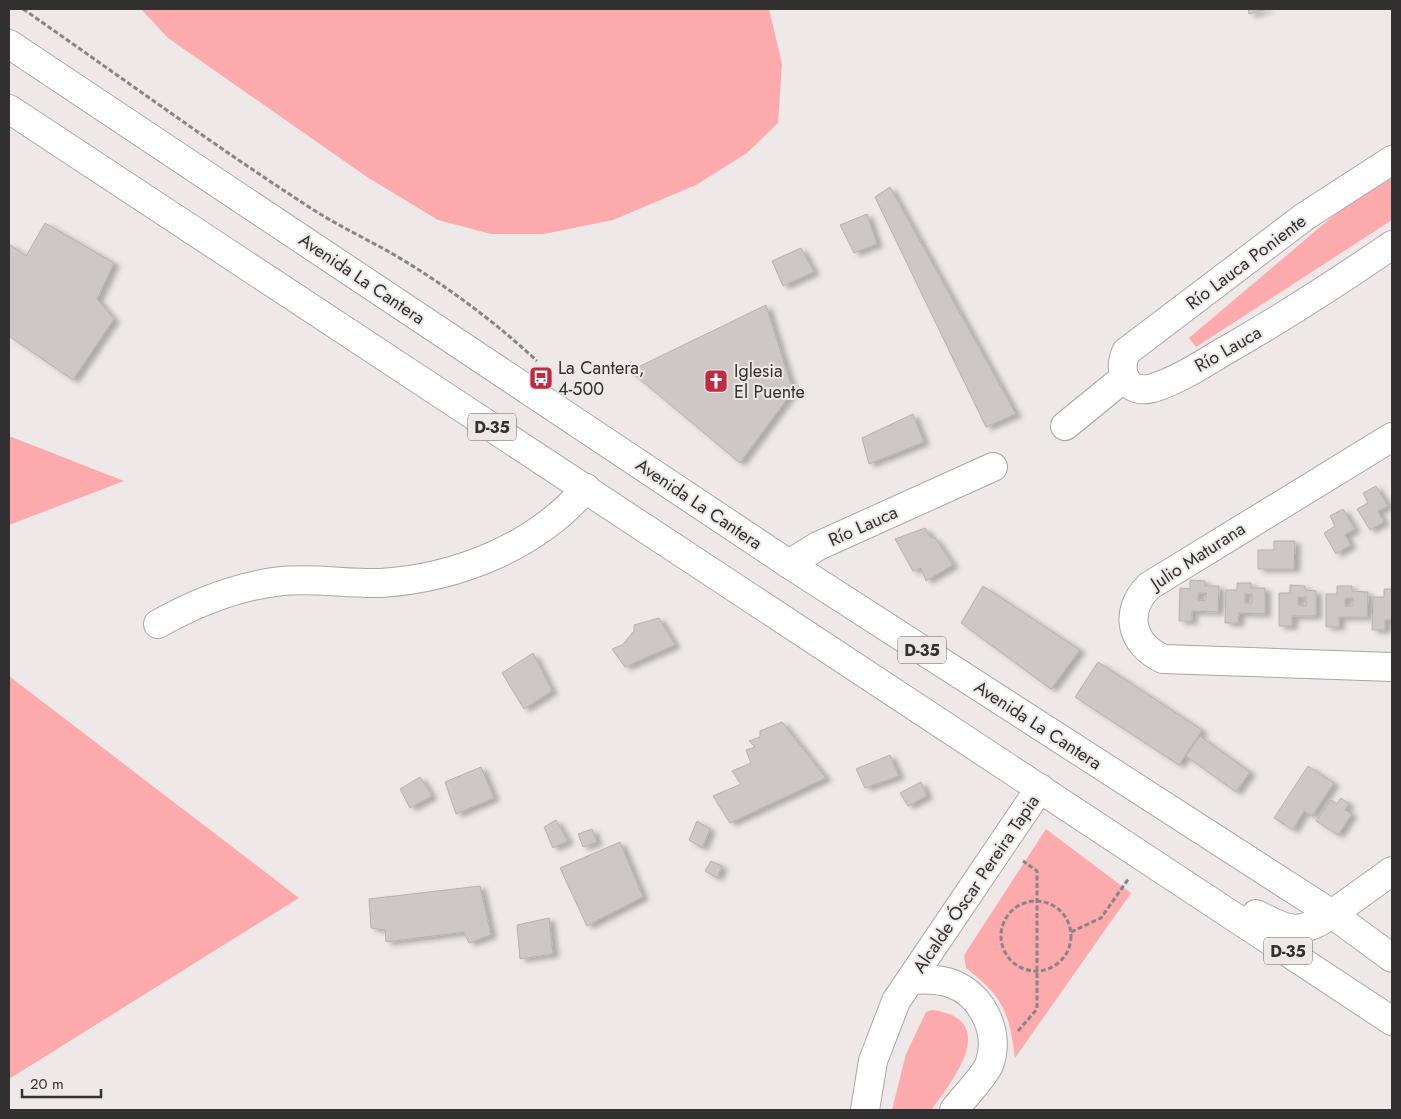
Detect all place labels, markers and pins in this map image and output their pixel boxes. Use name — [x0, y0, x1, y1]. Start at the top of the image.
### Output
place label: La Cantera, 4-500 — [558, 355, 645, 402]
place label: Iglesia El Puente — [734, 358, 805, 405]
bus stop icon: La Cantera, 4-500 — [528, 365, 554, 391]
church icon: Iglesia El Puente — [703, 368, 729, 394]

